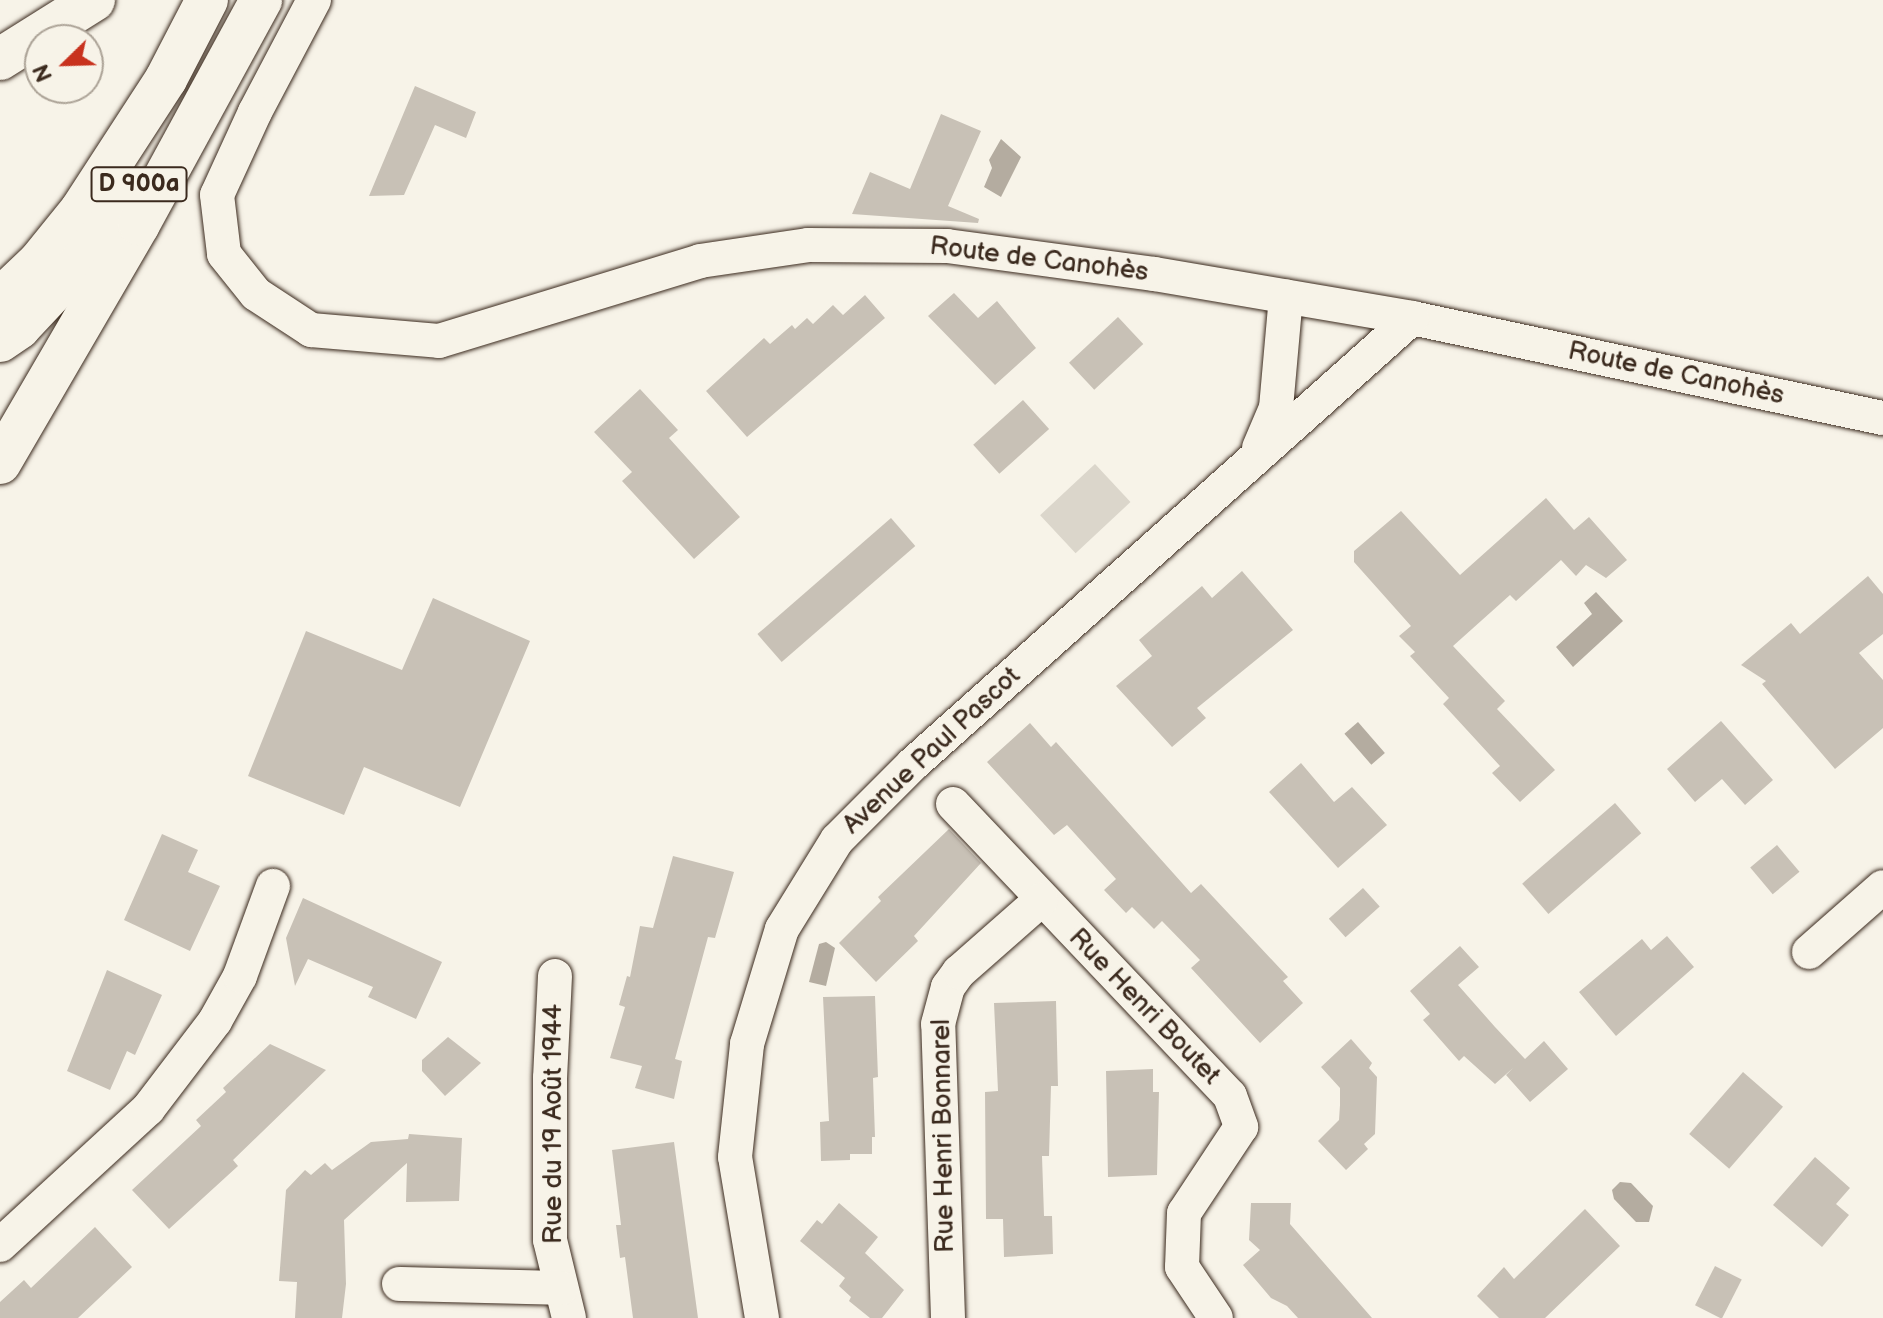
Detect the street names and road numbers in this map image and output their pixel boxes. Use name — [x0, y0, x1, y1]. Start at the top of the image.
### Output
road number: D 900a — [89, 164, 189, 204]
street label: Route de Canohès — [928, 231, 1150, 289]
street label: Route de Canohès — [1565, 336, 1787, 412]
street label: Avenue Paul Pascot — [837, 661, 1027, 841]
street label: Rue Henri Boutet — [1062, 923, 1226, 1091]
street label: Rue du 19 Août 1944 — [538, 1004, 570, 1244]
street label: Rue Henri Bonnarel — [926, 1019, 962, 1253]

